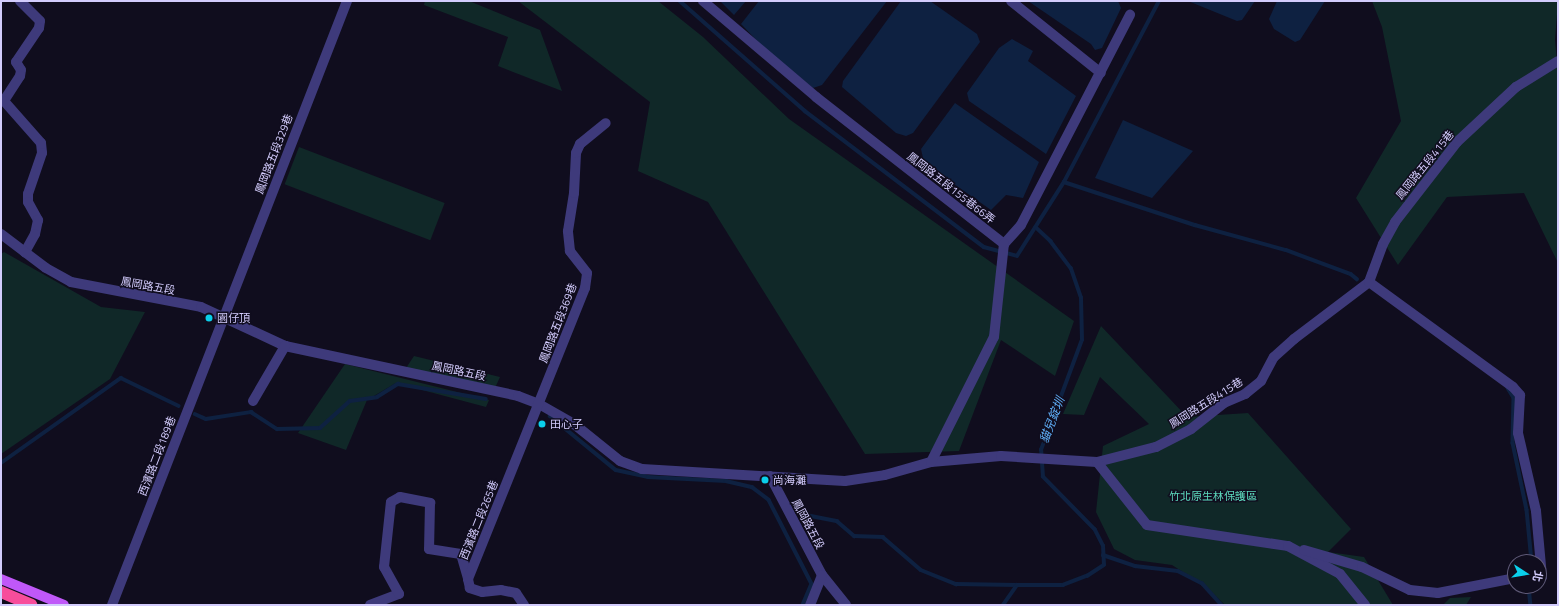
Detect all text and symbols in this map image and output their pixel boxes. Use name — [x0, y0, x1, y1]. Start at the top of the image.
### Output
street label: 鳳岡路五段329巷 — [253, 112, 295, 196]
street label: 鳳岡路五段415巷 — [1393, 128, 1457, 202]
street label: 鳳岡路五段155巷66弄 — [904, 150, 998, 226]
street label: 鳳岡路五段 — [120, 275, 176, 297]
street label: 鳳岡路五段369巷 — [537, 281, 579, 365]
place label: 園仔頂 — [217, 311, 250, 325]
marker: 園仔頂 — [204, 313, 214, 323]
street label: 鳳岡路五段 — [431, 359, 487, 383]
street label: 鳳岡路五段415巷 — [1167, 375, 1245, 431]
water label: 貓兒錠圳 — [1037, 395, 1067, 445]
street label: 西濱路二段189巷 — [136, 414, 178, 498]
place label: 田心子 — [550, 417, 583, 431]
marker: 田心子 — [537, 419, 547, 429]
place label: 尚海灘 — [773, 473, 806, 487]
marker: 尚海灘 — [760, 475, 770, 485]
street label: 西濱路二段265巷 — [457, 478, 501, 562]
park label: 竹北原生林保護區 — [1169, 489, 1257, 503]
street label: 鳳岡路五段 — [789, 497, 827, 551]
north arrow — [1507, 554, 1547, 594]
text: 北 — [1529, 569, 1547, 583]

